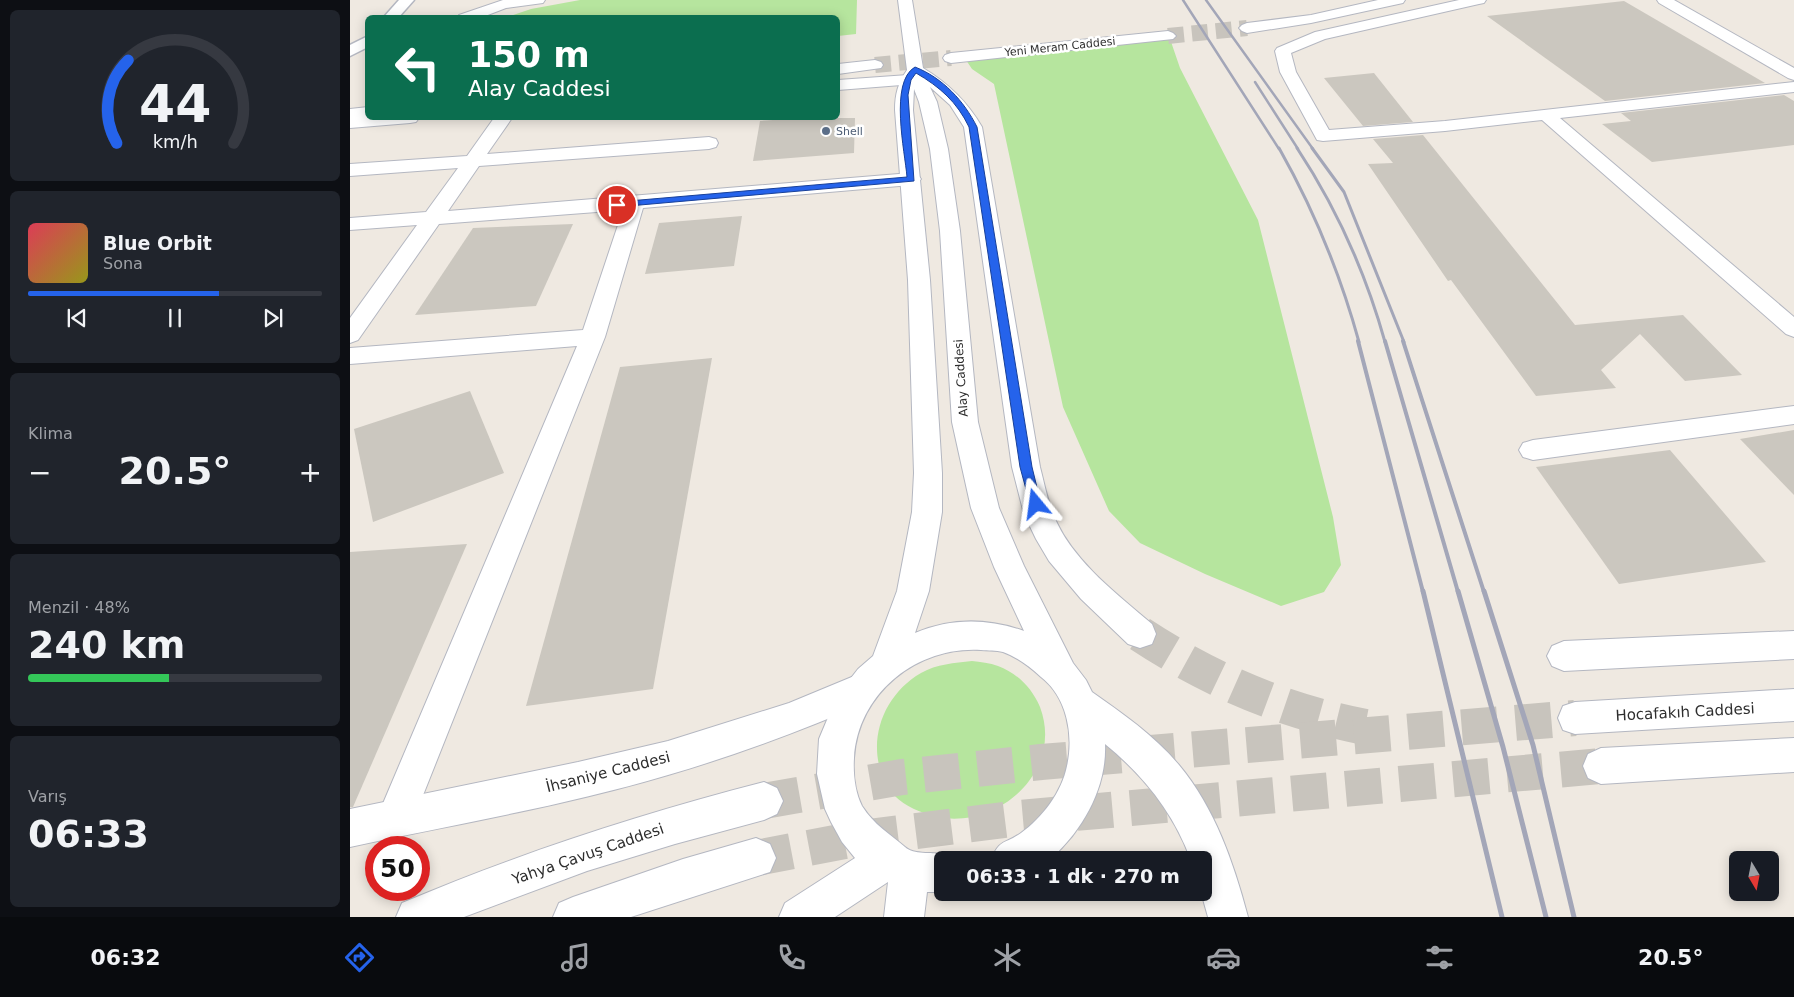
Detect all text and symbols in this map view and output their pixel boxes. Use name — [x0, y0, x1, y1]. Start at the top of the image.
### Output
icon: left — [385, 35, 450, 100]
text: 150 m — [468, 35, 590, 75]
street label: Yeni Meram Caddesi — [1003, 35, 1116, 59]
text: 44 — [139, 74, 211, 134]
text: Alay Caddesi — [468, 76, 611, 101]
marker: Shell — [820, 125, 832, 137]
place label: Shell — [836, 125, 863, 138]
text: km/h — [152, 131, 198, 152]
pin — [596, 184, 638, 226]
icon: arrive — [603, 191, 631, 219]
text: Blue Orbit — [103, 232, 212, 254]
text: Sona — [103, 254, 143, 273]
icon: previous — [63, 304, 91, 332]
icon: pause — [161, 304, 189, 332]
icon: next — [259, 304, 287, 332]
street label: Alay Caddesi — [951, 339, 971, 417]
text: Klima — [28, 424, 73, 443]
text: 20.5° — [119, 449, 231, 493]
text: − — [28, 456, 51, 489]
text: + — [299, 456, 322, 489]
position arrow — [1009, 477, 1061, 529]
text: Menzil · 48% — [28, 598, 130, 617]
text: 240 km — [28, 623, 185, 667]
street label: Hocafakıh Caddesi — [1615, 699, 1755, 725]
street label: İhsaniye Caddesi — [544, 747, 672, 796]
text: Varış — [28, 787, 67, 806]
text: 06:33 — [28, 812, 149, 856]
street label: Yahya Çavuş Caddesi — [509, 820, 666, 889]
speed limit sign: 50 — [365, 836, 430, 901]
north arrow — [1729, 851, 1779, 901]
map controls — [1729, 851, 1779, 901]
text: 06:33 · 1 dk · 270 m — [966, 865, 1180, 887]
icon: directions — [342, 940, 377, 975]
icon: music — [558, 940, 593, 975]
icon: phone — [774, 940, 809, 975]
icon: climate — [990, 940, 1025, 975]
icon: car — [1206, 940, 1241, 975]
icon: filters — [1422, 940, 1457, 975]
text: 06:32 — [91, 945, 161, 970]
text: 20.5° — [1638, 945, 1703, 970]

